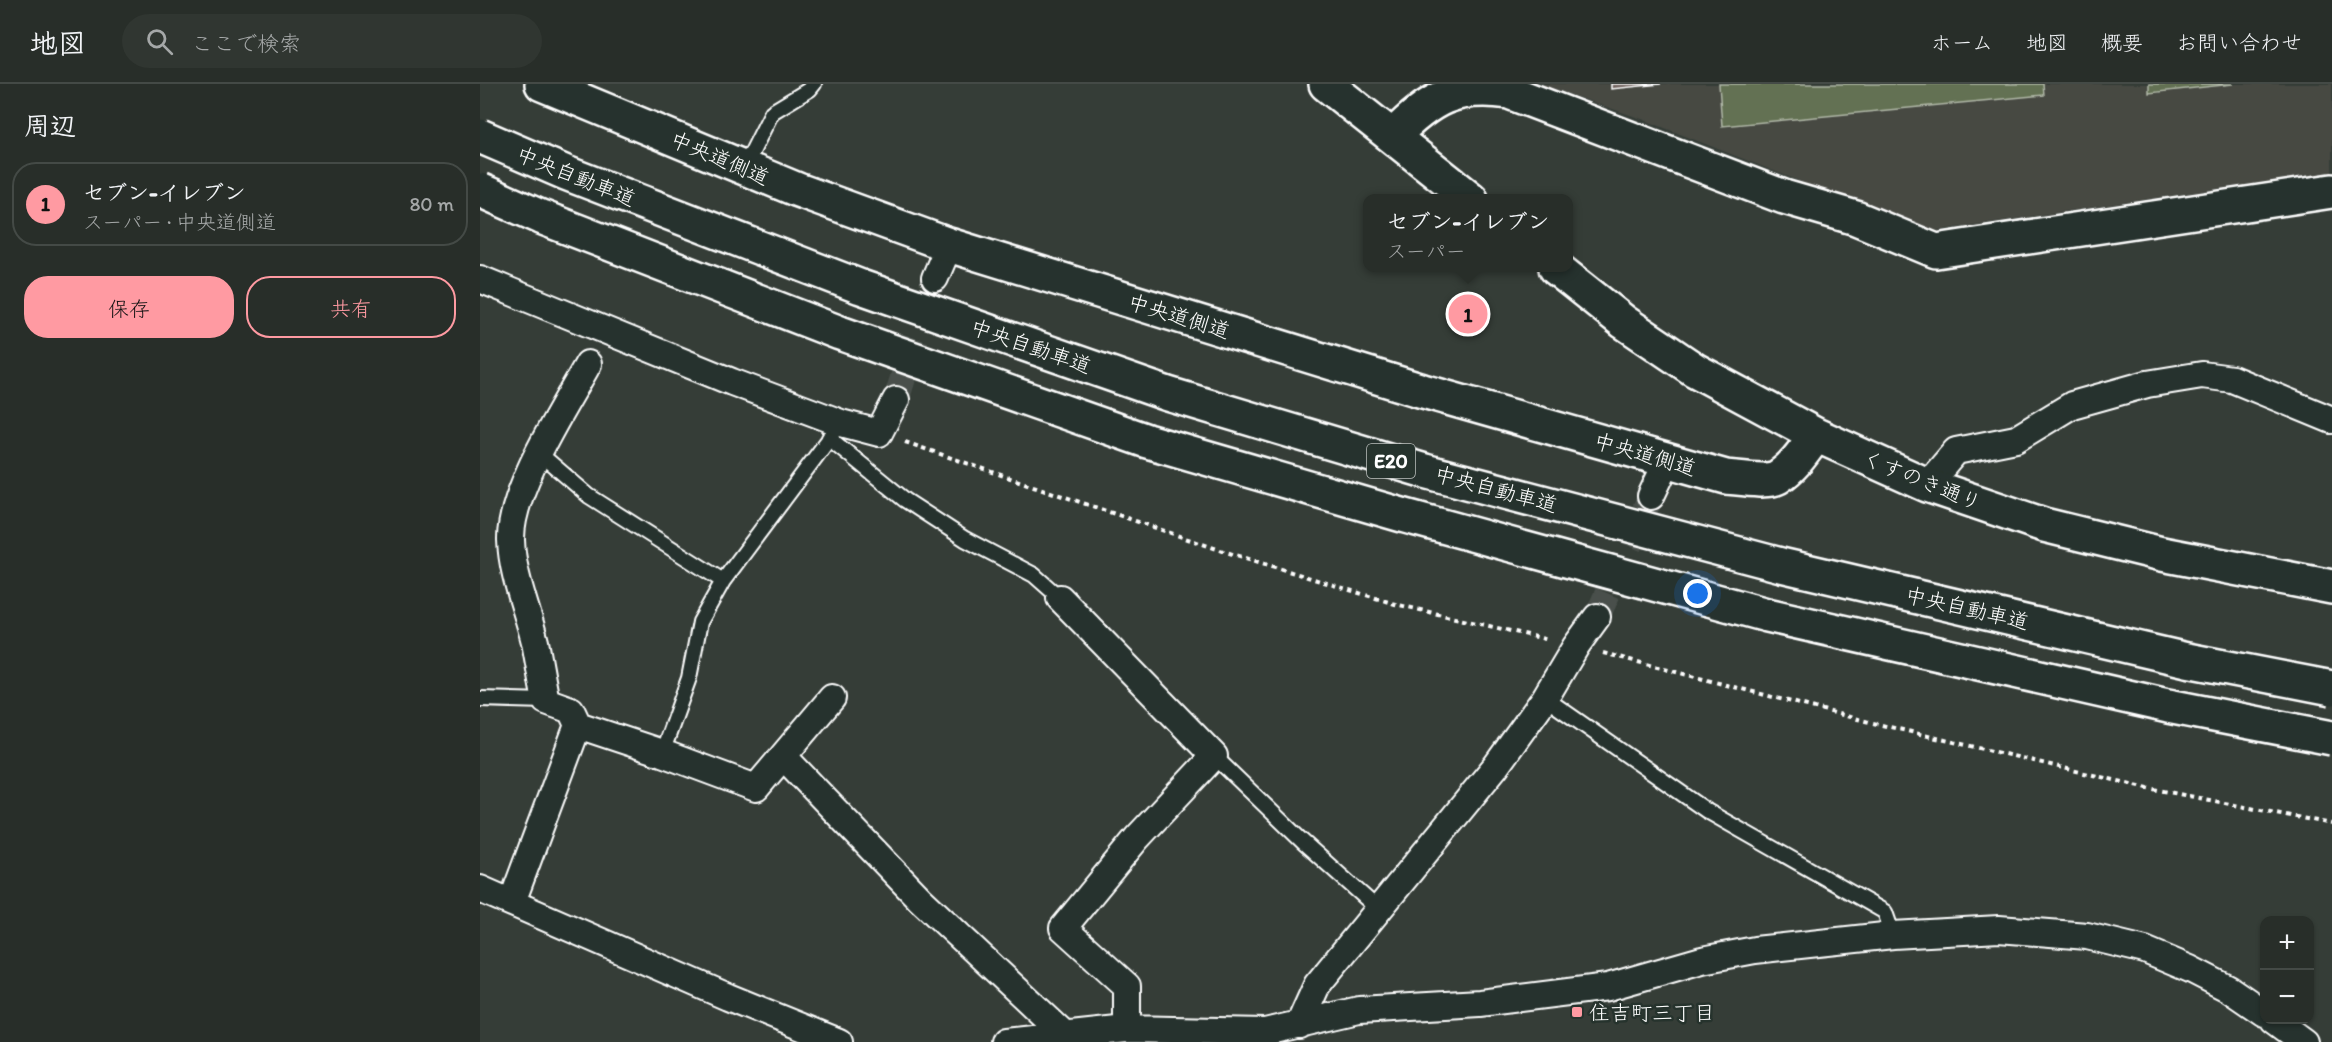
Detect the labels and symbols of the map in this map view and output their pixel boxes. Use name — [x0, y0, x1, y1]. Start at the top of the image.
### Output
street label: 中央道側道 — [667, 126, 773, 190]
street label: 中央自動車道 — [513, 141, 639, 211]
street label: 中央道側道 — [1125, 289, 1233, 343]
pin: 1 — [1448, 292, 1488, 336]
street label: 中央自動車道 — [967, 314, 1095, 378]
street label: 中央道側道 — [1591, 428, 1699, 480]
road number: E20 — [1367, 444, 1415, 478]
street label: くすのき通り — [1859, 445, 1985, 515]
street label: 中央自動車道 — [1432, 461, 1560, 517]
your location — [1683, 579, 1712, 608]
street label: 中央自動車道 — [1903, 582, 2031, 634]
place label: 住吉町三丁目 — [1589, 1000, 1715, 1025]
marker: 住吉町三丁目 — [1570, 1005, 1584, 1019]

